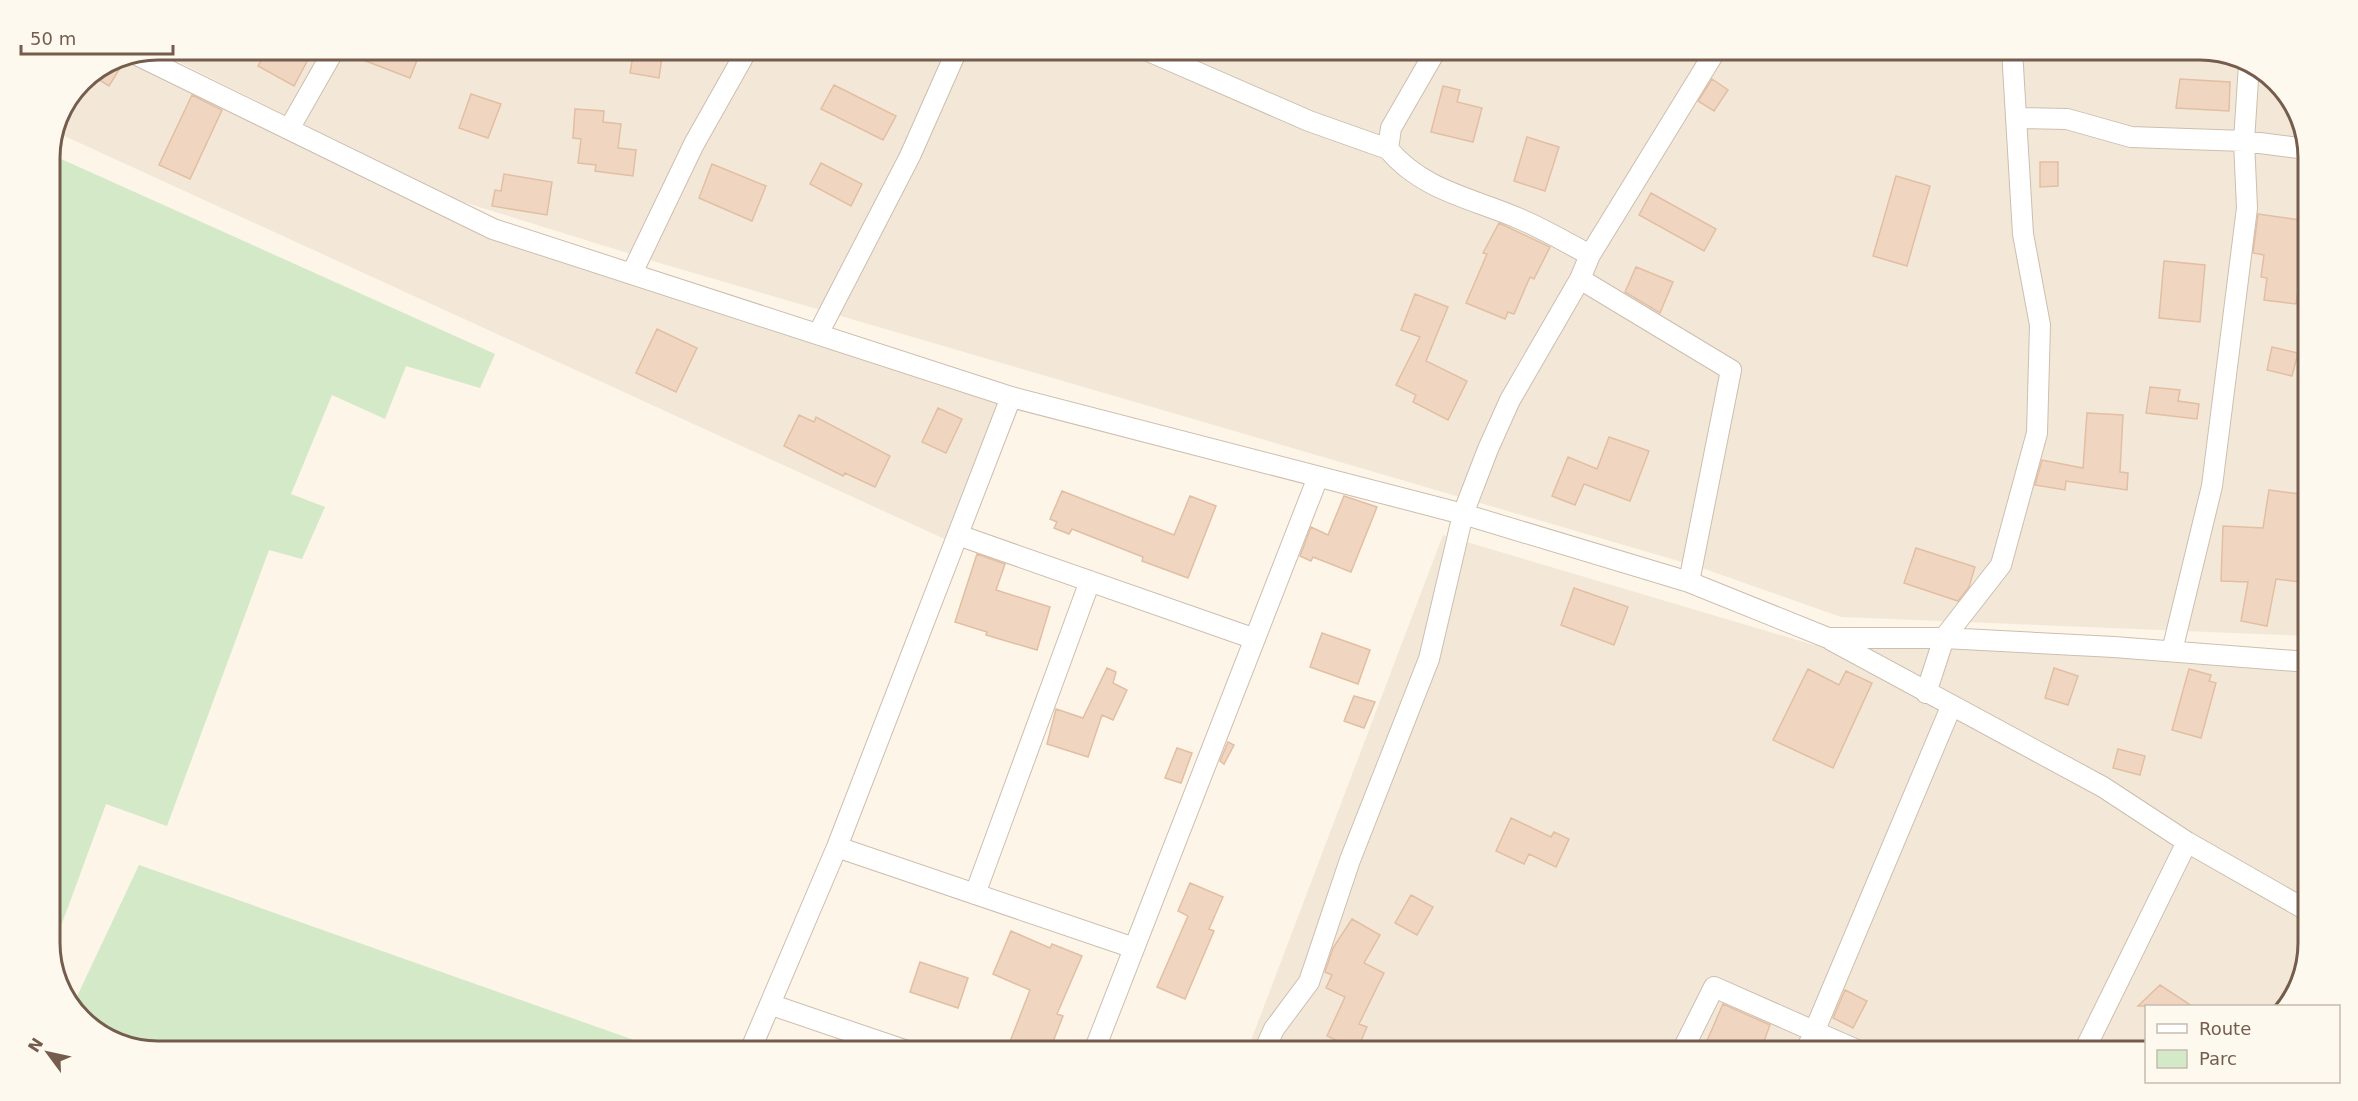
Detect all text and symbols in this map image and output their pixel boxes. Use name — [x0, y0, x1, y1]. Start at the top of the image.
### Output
scale bar — [21, 18, 172, 56]
text: 50 m — [30, 28, 76, 49]
legend — [2145, 1005, 2340, 1083]
text: Route — [2199, 1018, 2251, 1039]
north arrow — [18, 1023, 78, 1083]
text: N — [24, 1034, 47, 1056]
text: Parc — [2199, 1048, 2237, 1069]

